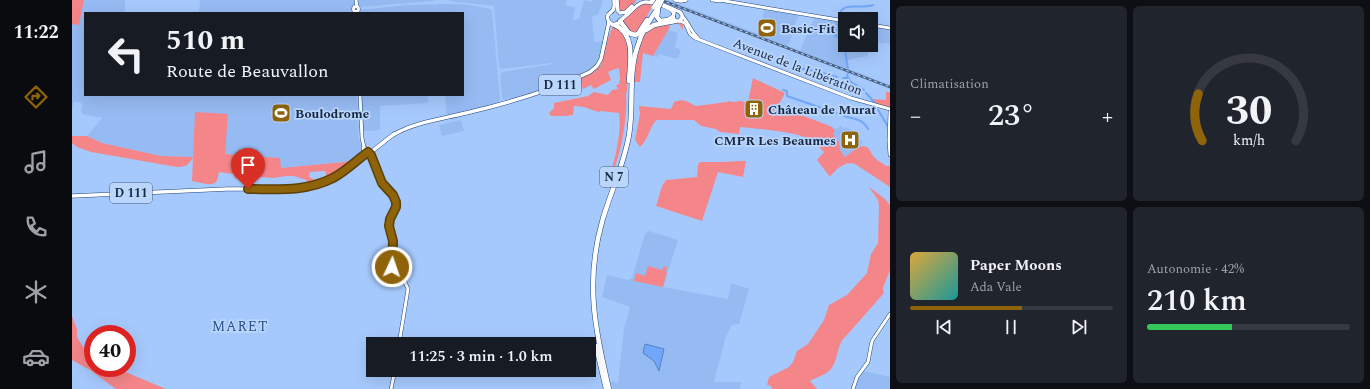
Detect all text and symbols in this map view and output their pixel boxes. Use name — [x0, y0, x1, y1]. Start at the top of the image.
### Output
map controls — [838, 12, 878, 52]
button: sound — [838, 12, 878, 52]
sports icon: Basic-Fit — [756, 17, 778, 39]
text: 11:22 — [13, 19, 59, 46]
text: 510 m — [166, 19, 245, 62]
place label: Basic-Fit — [781, 19, 836, 39]
icon: left — [100, 28, 152, 80]
street label: Avenue de la Libération — [730, 33, 866, 101]
text: Route de Beauvallon — [166, 58, 328, 85]
text: Climatisation — [910, 74, 989, 94]
road number: D 111 — [539, 75, 581, 95]
text: 30 — [1225, 80, 1272, 143]
icon: directions — [22, 83, 50, 111]
text: 23° — [988, 93, 1035, 139]
building icon: Château de Murat — [743, 98, 765, 120]
place label: Château de Murat — [768, 100, 876, 120]
text: − — [910, 100, 921, 133]
text: + — [1102, 100, 1113, 133]
sports icon: Boulodrome — [270, 102, 292, 124]
place label: Boulodrome — [295, 104, 369, 124]
hospital icon: CMPR Les Beaumes — [839, 129, 861, 151]
text: km/h — [1232, 130, 1265, 152]
place label: CMPR Les Beaumes — [714, 131, 836, 151]
icon: music — [22, 148, 50, 176]
pin — [231, 148, 265, 189]
icon: arrive — [237, 154, 259, 176]
road number: N 7 — [600, 167, 628, 187]
road number: D 111 — [110, 183, 152, 203]
icon: phone — [22, 213, 50, 241]
position arrow — [371, 246, 413, 288]
text: Paper Moons — [970, 254, 1062, 277]
text: Autonomie · 42% — [1147, 259, 1244, 279]
text: Ada Vale — [970, 277, 1022, 297]
icon: climate — [22, 278, 50, 306]
text: 210 km — [1147, 278, 1247, 324]
district label: MARET — [212, 316, 268, 337]
icon: previous — [933, 316, 955, 338]
icon: pause — [1000, 316, 1022, 338]
icon: next — [1068, 316, 1090, 338]
speed limit sign: 40 — [84, 325, 136, 377]
icon: car — [22, 343, 50, 371]
text: 11:25 · 3 min · 1.0 km — [409, 345, 553, 368]

